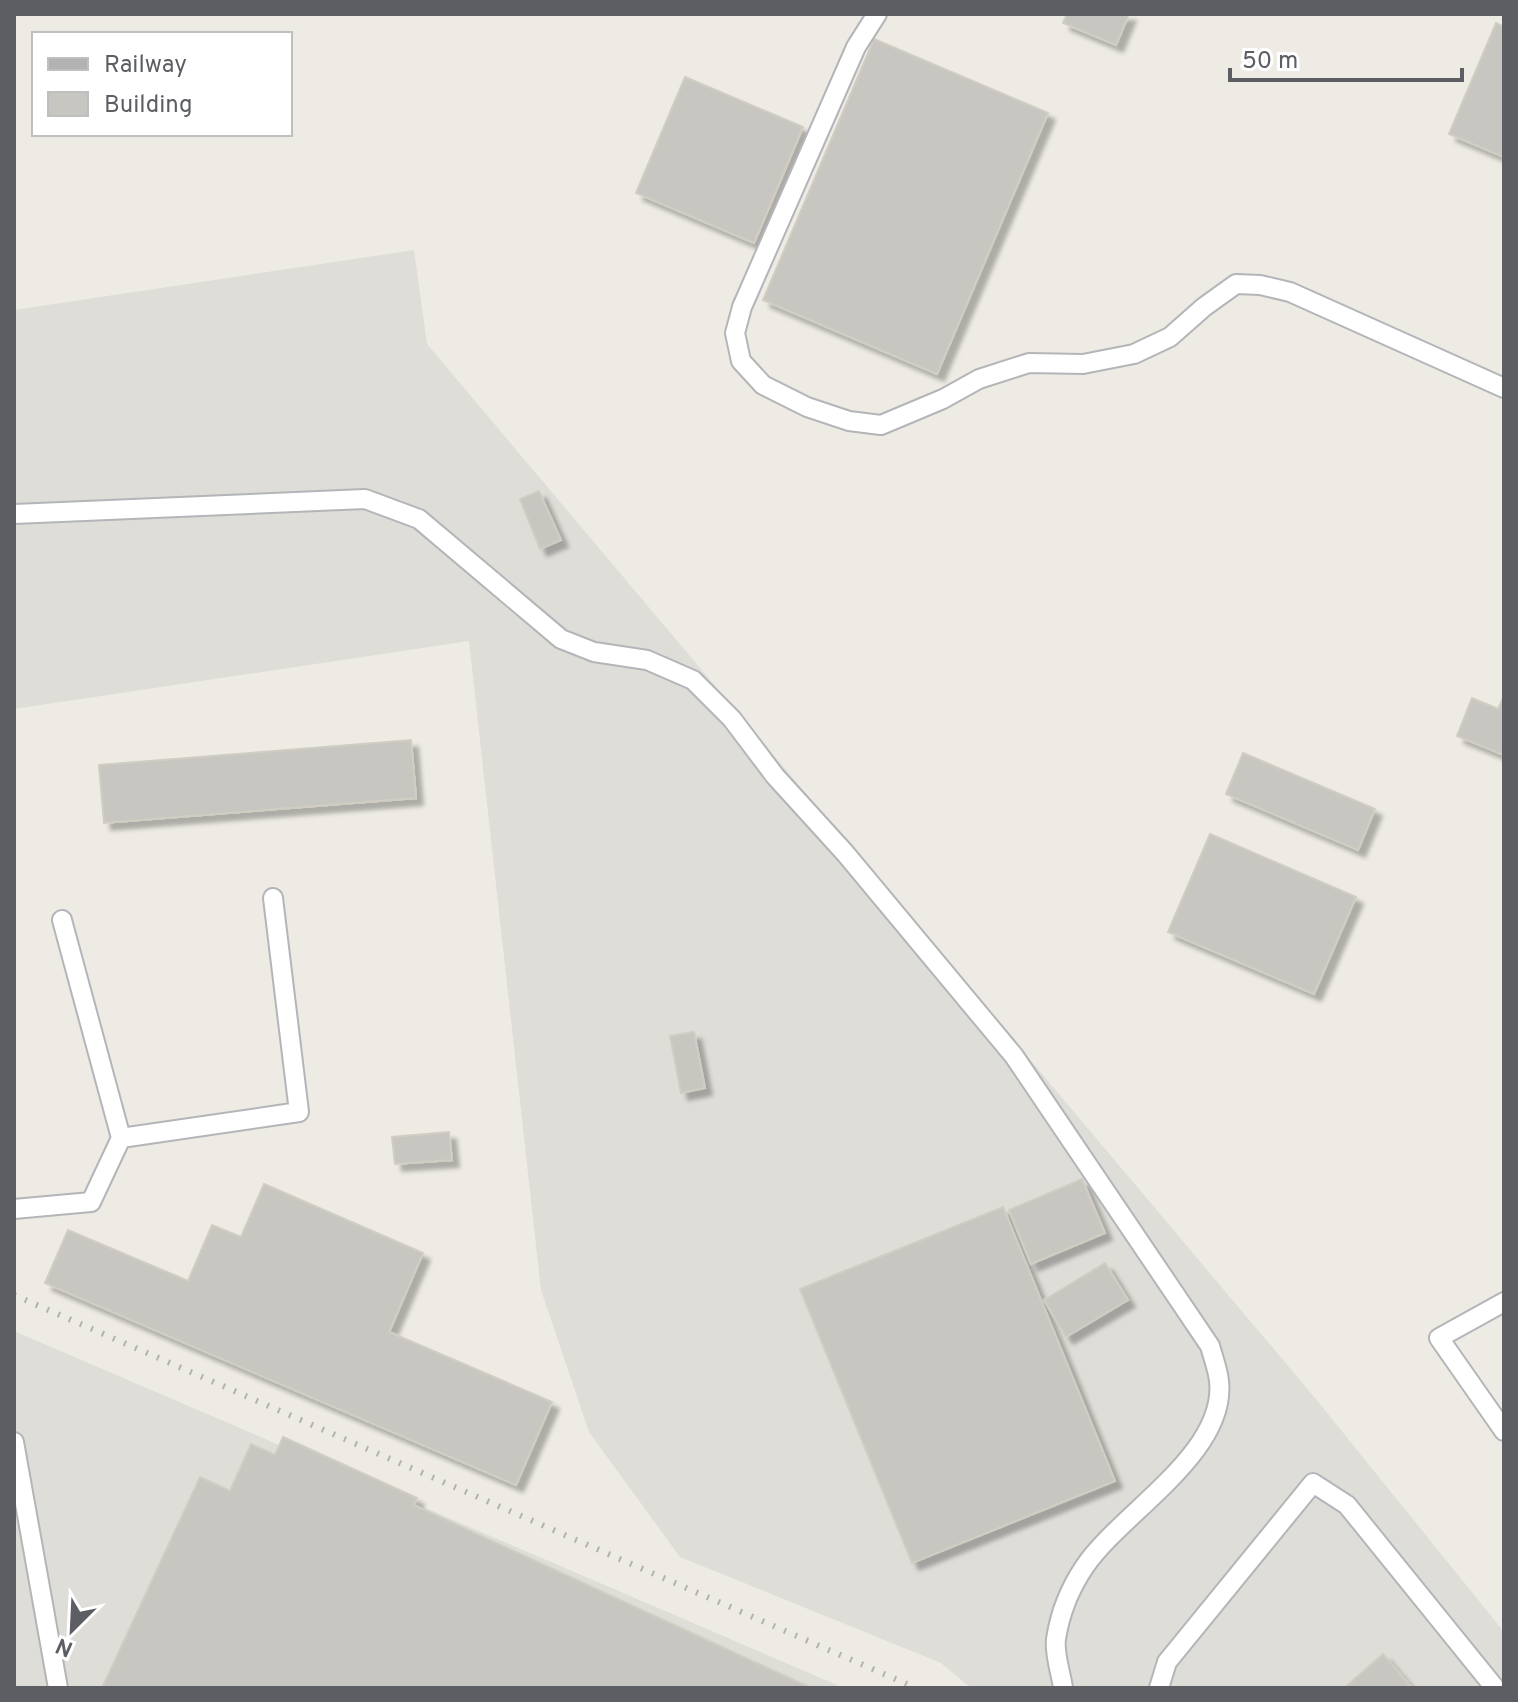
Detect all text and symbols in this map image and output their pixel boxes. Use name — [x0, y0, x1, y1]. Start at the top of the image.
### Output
legend — [32, 32, 292, 136]
scale bar — [1230, 32, 1462, 82]
text: 50 m — [1242, 47, 1298, 77]
text: Railway — [104, 51, 187, 81]
text: Building — [104, 91, 193, 121]
north arrow — [32, 1590, 112, 1670]
text: N — [52, 1630, 78, 1662]

